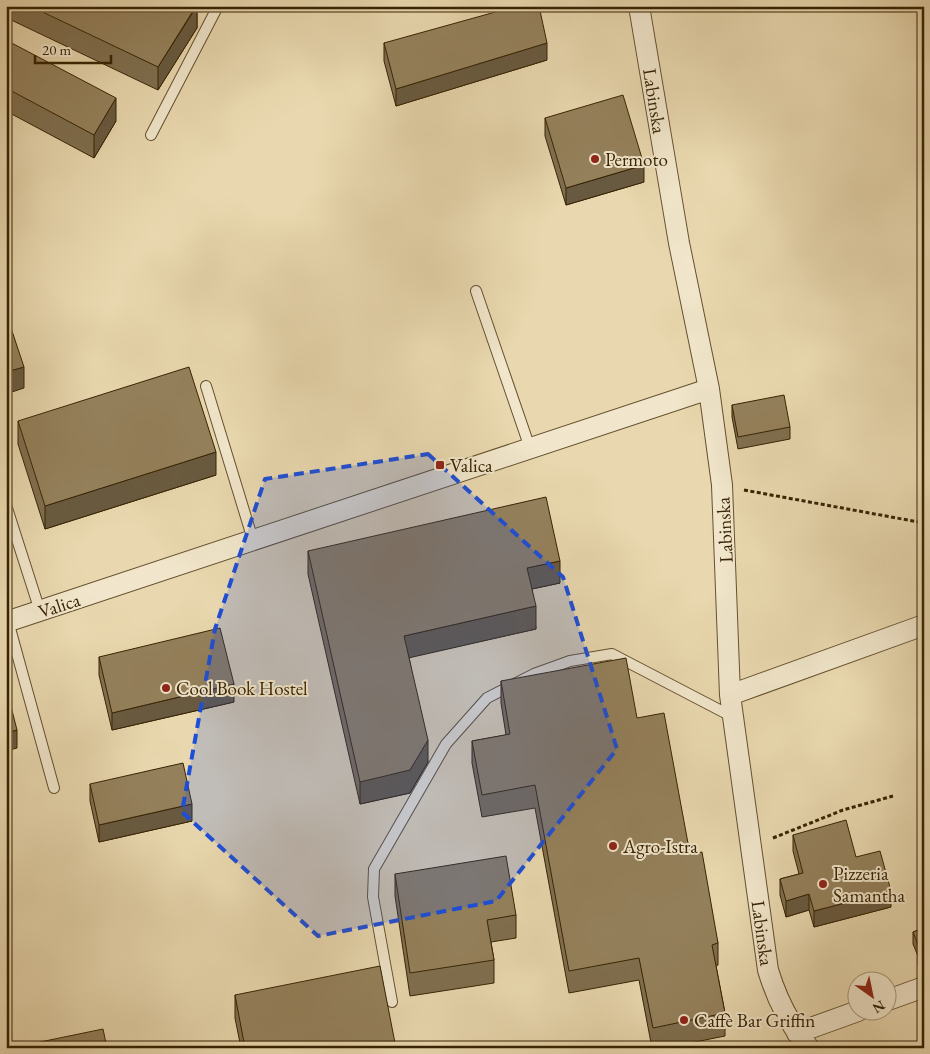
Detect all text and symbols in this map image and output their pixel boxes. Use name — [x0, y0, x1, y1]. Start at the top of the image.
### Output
scale bar — [35, 32, 111, 64]
text: 20 m — [42, 40, 71, 59]
street label: Labinska — [637, 67, 672, 136]
place label: Permoto — [605, 147, 668, 172]
marker: Permoto — [589, 153, 601, 165]
place label: Valica — [450, 453, 493, 478]
marker: Valica — [434, 459, 446, 471]
street label: Labinska — [710, 496, 739, 563]
street label: Valica — [35, 587, 84, 624]
place label: Cool Book Hostel — [176, 676, 308, 701]
marker: Cool Book Hostel — [160, 682, 172, 694]
place label: Agro-Istra — [622, 834, 698, 859]
marker: Agro-Istra — [607, 840, 619, 852]
place label: Pizzeria Samantha — [833, 861, 906, 908]
marker: Pizzeria Samantha — [817, 878, 829, 890]
street label: Labinska — [746, 899, 780, 968]
north arrow — [848, 972, 898, 1022]
text: N — [869, 996, 889, 1018]
place label: Caffè Bar Griffin — [694, 1008, 815, 1033]
marker: Caffè Bar Griffin — [678, 1014, 690, 1026]

